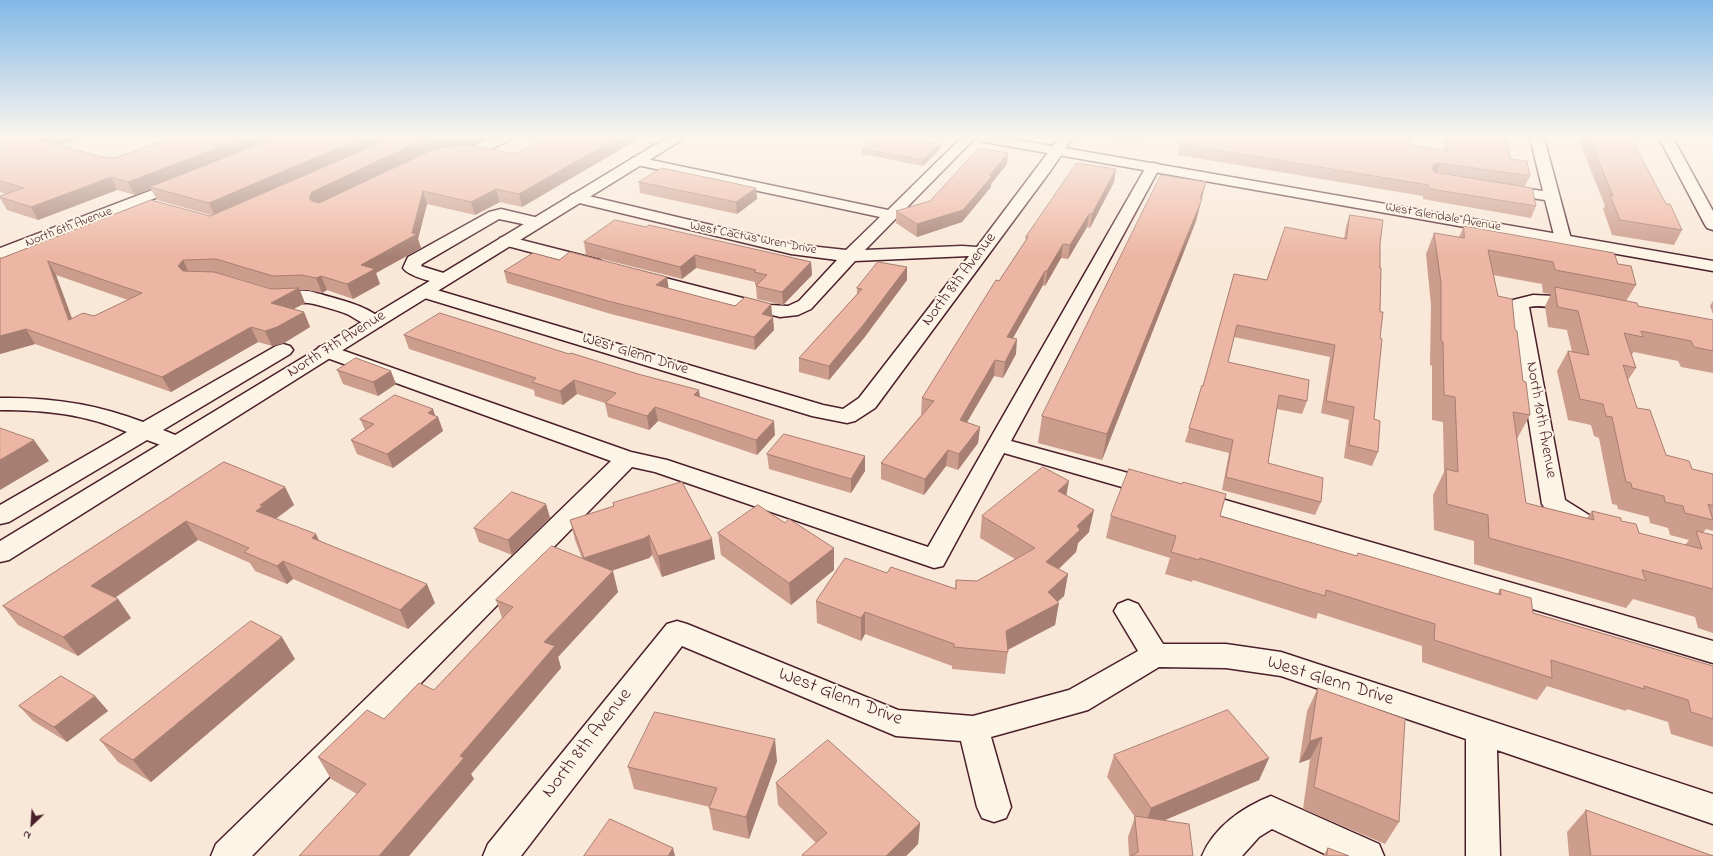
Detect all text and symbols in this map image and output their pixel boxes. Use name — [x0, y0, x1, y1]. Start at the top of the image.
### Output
street label: West Glendale Avenue — [1384, 200, 1502, 236]
street label: North 6th Avenue — [23, 204, 115, 252]
street label: West Cactus Wren Drive — [688, 219, 818, 259]
street label: North 8th Avenue — [919, 230, 1001, 330]
street label: North 7th Avenue — [284, 307, 390, 383]
street label: West Glenn Drive — [580, 330, 690, 380]
street label: North 10th Avenue — [1520, 360, 1560, 480]
street label: West Glenn Drive — [1264, 652, 1396, 712]
street label: West Glenn Drive — [775, 664, 905, 732]
street label: North 8th Avenue — [538, 685, 638, 803]
north arrow — [12, 804, 52, 844]
text: N — [20, 826, 34, 844]

